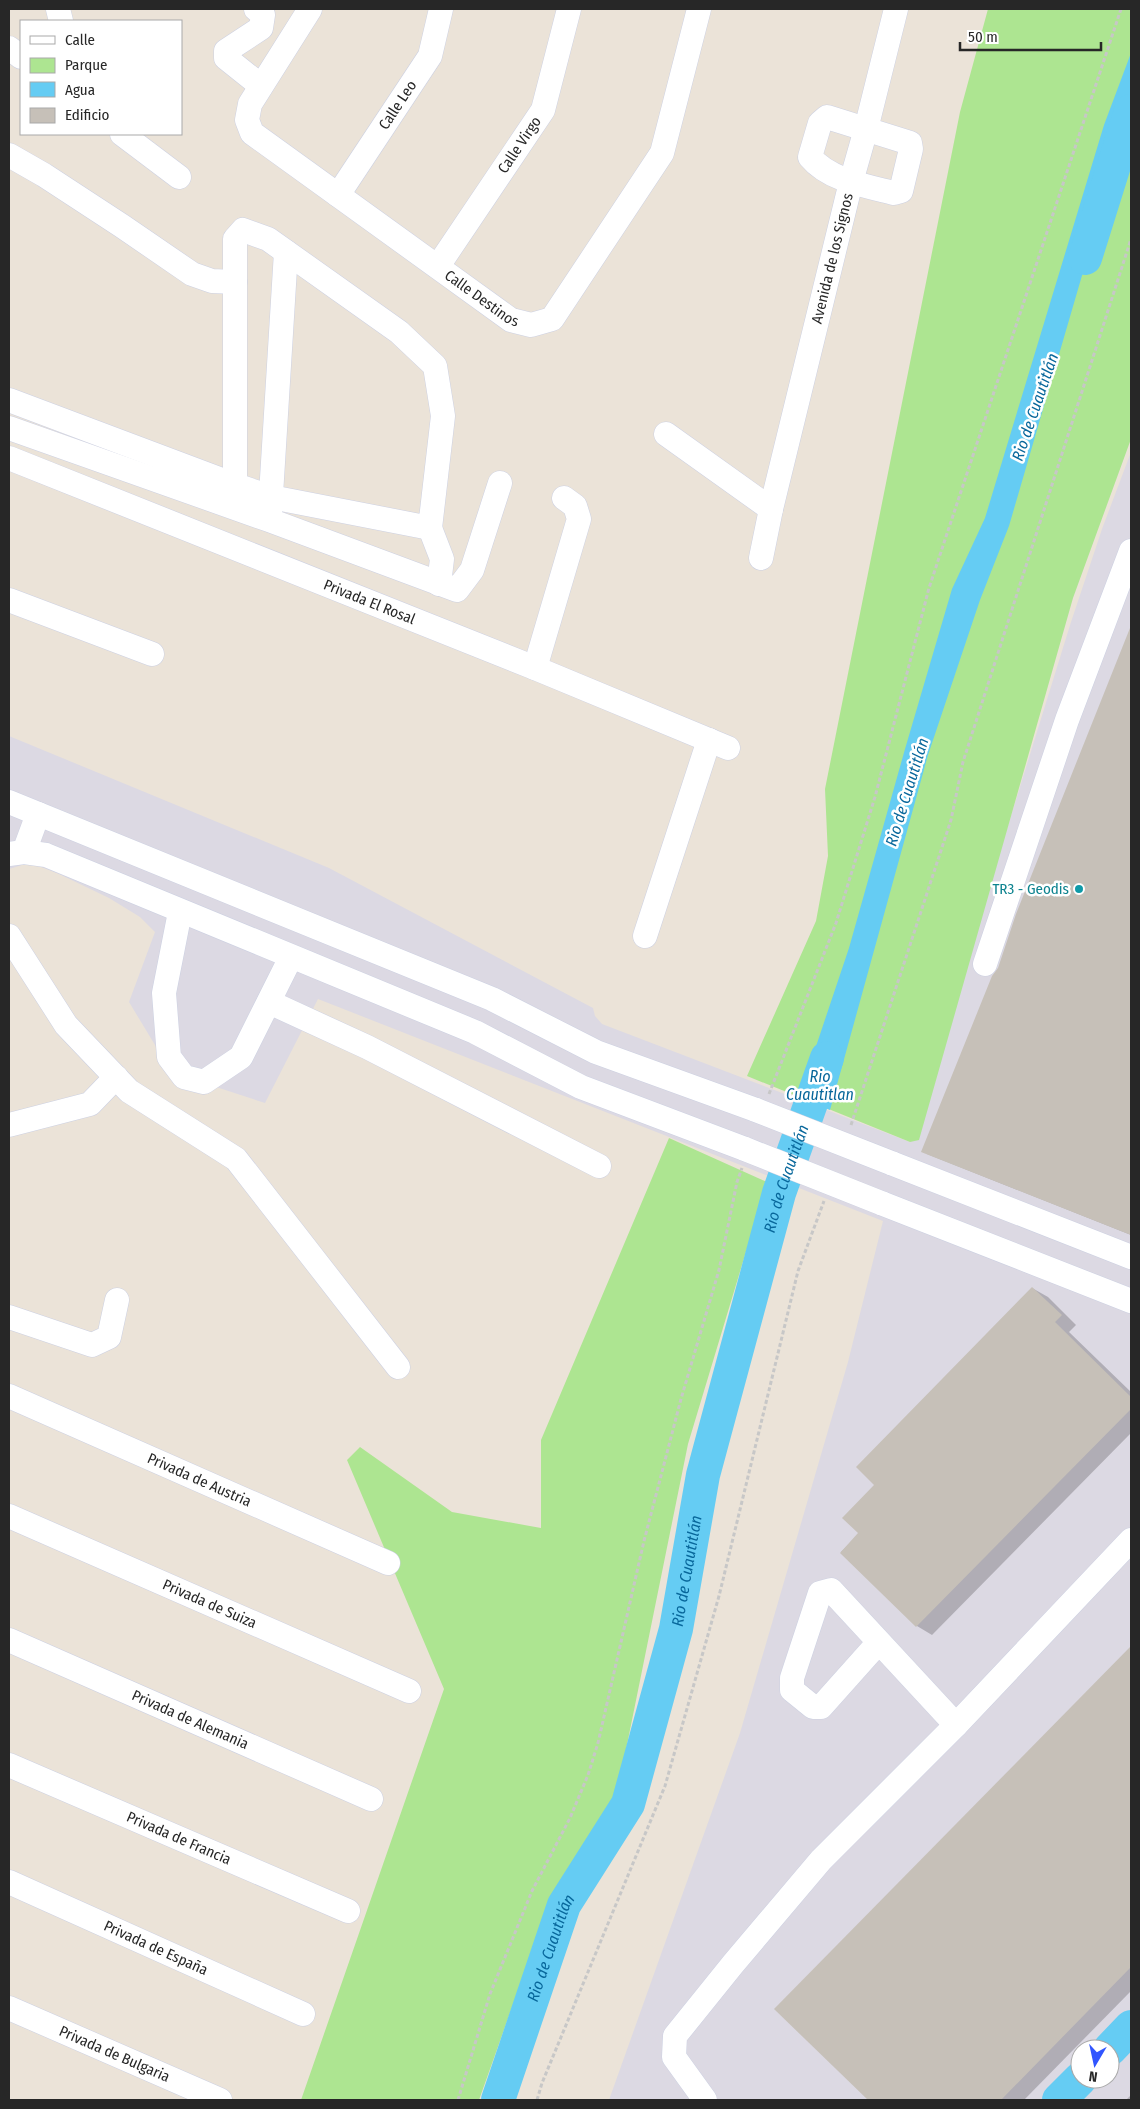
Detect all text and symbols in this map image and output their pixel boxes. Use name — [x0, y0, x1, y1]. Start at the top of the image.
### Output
legend — [20, 20, 182, 135]
scale bar — [960, 20, 1101, 52]
text: 50 m — [968, 28, 998, 46]
text: Calle — [65, 31, 95, 49]
text: Parque — [65, 56, 108, 74]
street label: Calle Leo — [375, 77, 420, 133]
text: Agua — [65, 81, 95, 99]
text: Edificio — [65, 106, 110, 124]
street label: Calle Virgo — [494, 113, 545, 177]
street label: Avenida de los Signos — [808, 191, 857, 326]
street label: Calle Destinos — [441, 266, 520, 331]
water label: Rio de Cuautitlán — [1008, 351, 1062, 463]
street label: Privada El Rosal — [321, 576, 418, 628]
water label: Rio de Cuautitlán — [881, 736, 933, 848]
place label: TR3 - Geodis — [992, 880, 1069, 898]
marker: TR3 - Geodis — [1073, 883, 1085, 895]
water label: Rio Cuautitlan — [786, 1067, 854, 1104]
water label: Rio de Cuautitlán — [759, 1122, 812, 1235]
street label: Privada de Austria — [145, 1449, 254, 1511]
water label: Rio de Cuautitlán — [667, 1514, 705, 1628]
street label: Privada de Suiza — [160, 1575, 259, 1632]
street label: Privada de Alemania — [129, 1686, 251, 1753]
street label: Privada de Francia — [124, 1808, 234, 1869]
water label: Rio de Cuautitlán — [523, 1890, 578, 2004]
street label: Privada de España — [101, 1917, 211, 1979]
street label: Privada de Bulgaria — [56, 2022, 173, 2086]
north arrow — [1070, 2039, 1120, 2089]
text: N — [1088, 2067, 1099, 2085]

